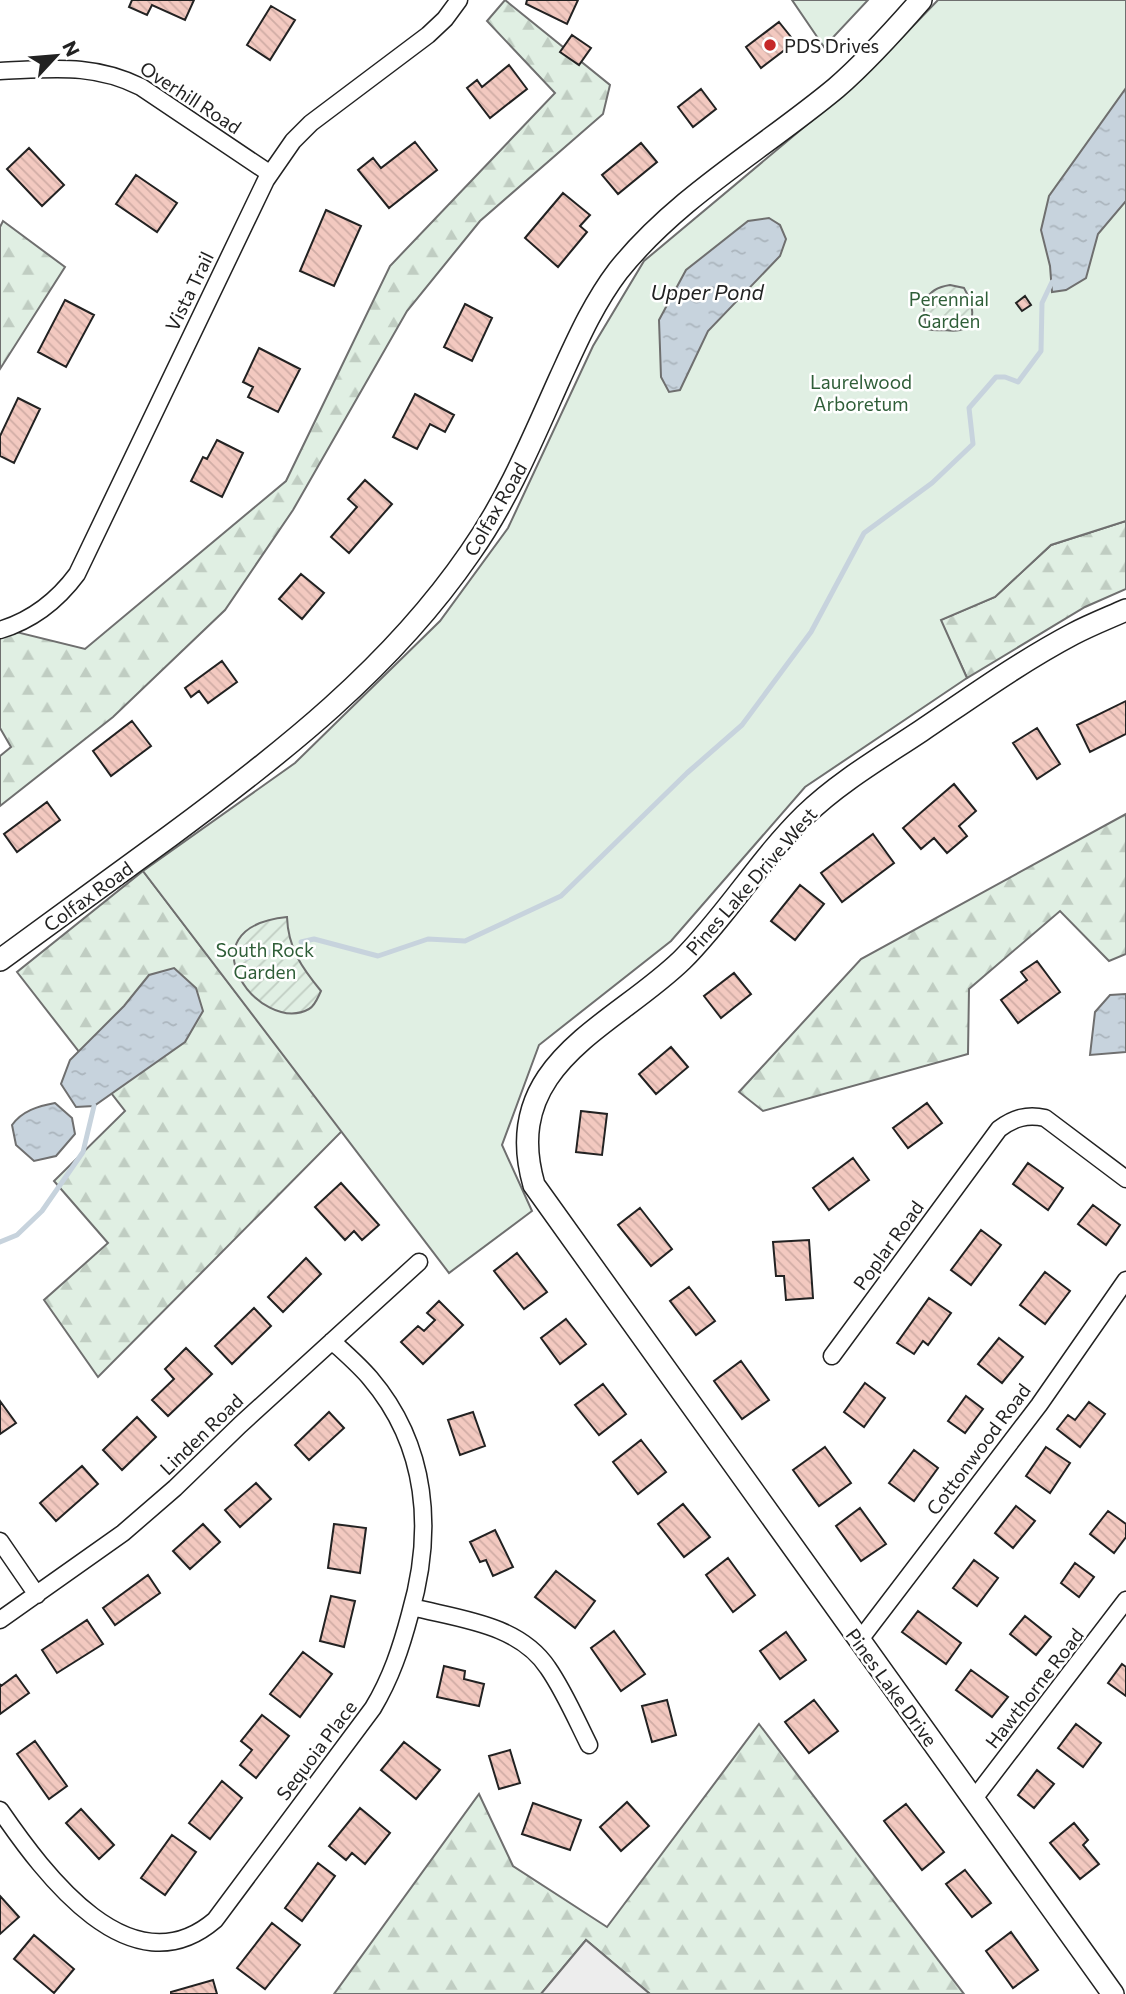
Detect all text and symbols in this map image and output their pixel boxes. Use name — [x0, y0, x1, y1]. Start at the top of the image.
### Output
north arrow — [21, 21, 91, 91]
place label: PDS Drives — [784, 34, 879, 57]
text: N — [58, 37, 85, 60]
marker: PDS Drives — [762, 37, 778, 53]
street label: Overhill Road — [136, 56, 246, 138]
street label: Vista Trail — [160, 248, 218, 334]
water label: Upper Pond — [650, 279, 764, 304]
park label: Perennial Garden — [909, 287, 989, 332]
park label: Laurelwood Arboretum — [810, 370, 912, 415]
street label: Colfax Road — [459, 458, 531, 560]
street label: Pines Lake Drive West — [681, 802, 822, 960]
street label: Colfax Road — [39, 856, 137, 936]
park label: South Rock Garden — [216, 938, 314, 983]
street label: Poplar Road — [848, 1196, 928, 1294]
street label: Cottonwood Road — [921, 1379, 1035, 1519]
street label: Linden Road — [155, 1389, 247, 1479]
street label: Pines Lake Drive — [841, 1624, 943, 1750]
street label: Hawthorne Road — [980, 1624, 1088, 1752]
street label: Sequoia Place — [271, 1696, 361, 1804]

